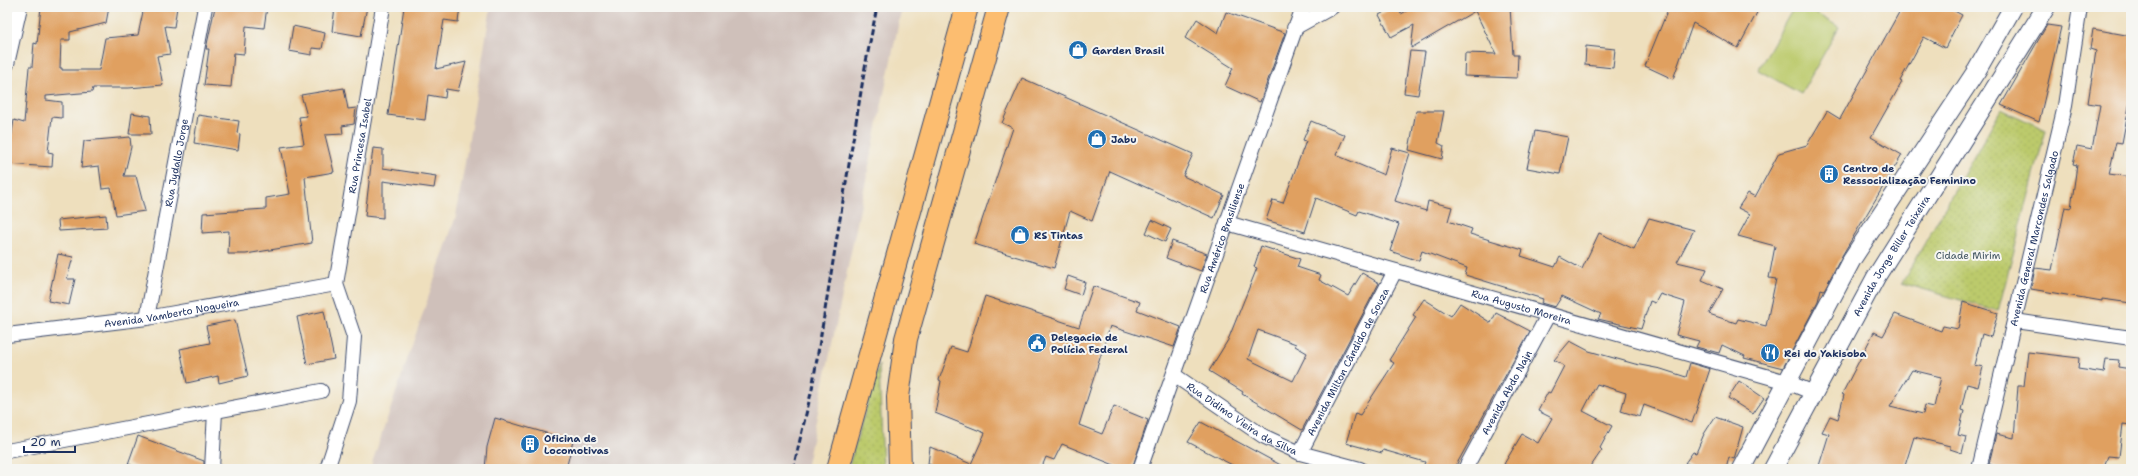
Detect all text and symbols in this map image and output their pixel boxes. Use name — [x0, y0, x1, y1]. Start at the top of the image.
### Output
shop icon: Garden Brasil — [1067, 39, 1089, 61]
place label: Garden Brasil — [1092, 44, 1165, 57]
street label: Rua Princesa Isabel — [345, 97, 374, 194]
street label: Rua Jydallo Jorge — [161, 117, 191, 208]
shop icon: Jabu — [1086, 128, 1108, 150]
place label: Jabu — [1111, 133, 1137, 146]
street label: Avenida General Marcondes Salgado — [2007, 149, 2061, 327]
place label: Centro de Ressocialização Feminino — [1843, 162, 1976, 187]
building icon: Centro de Ressocialização Feminino — [1818, 163, 1840, 185]
street label: Rua Américo Brasiliense — [1196, 181, 1247, 295]
street label: Avenida Jorge Biller Teixeira — [1850, 192, 1933, 318]
shop icon: RS Tintas — [1009, 224, 1031, 246]
place label: RS Tintas — [1034, 229, 1083, 242]
park label: Cidade Mirim — [1936, 249, 2001, 262]
street label: Avenida Milton Cândido de Souza — [1304, 285, 1392, 438]
street label: Rua Augusto Moreira — [1470, 286, 1573, 327]
street label: Avenida Vamberto Nogueira — [103, 295, 241, 330]
place label: Delegacia de Polícia Federal — [1051, 331, 1128, 356]
public building icon: Delegacia de Polícia Federal — [1026, 332, 1048, 354]
restaurant icon: Rei do Yakisoba — [1759, 342, 1781, 364]
place label: Rei do Yakisoba — [1784, 347, 1867, 360]
street label: Avenida Abdo Najn — [1478, 348, 1534, 437]
street label: Rua Didimo Vieira da Silva — [1184, 379, 1300, 458]
scale bar — [24, 428, 75, 454]
place label: Oficina de Locomotivas — [544, 432, 609, 457]
building icon: Oficina de Locomotivas — [519, 433, 541, 455]
text: 20 m — [30, 434, 61, 450]

